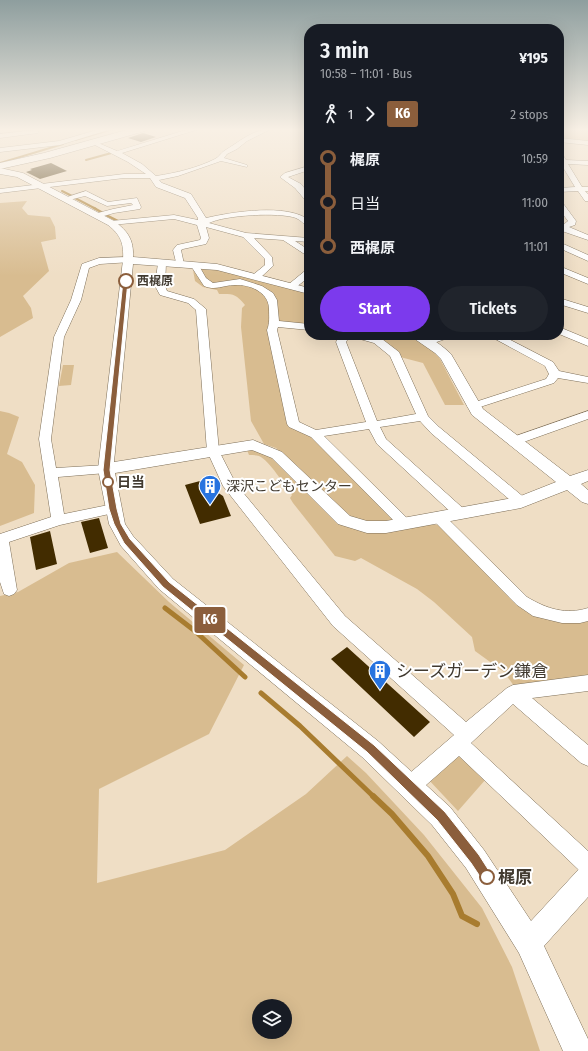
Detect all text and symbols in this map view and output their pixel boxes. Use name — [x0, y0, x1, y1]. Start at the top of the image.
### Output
text: 3 min — [320, 37, 369, 64]
text: ¥195 — [519, 49, 548, 67]
text: 10:58 – 11:01 · Bus — [320, 66, 412, 81]
icon: walk — [320, 103, 342, 125]
icon: forward — [359, 103, 381, 125]
text: K6 — [395, 105, 410, 122]
text: 1 — [348, 107, 353, 122]
text: 2 stops — [510, 107, 548, 122]
text: 梶原 — [350, 151, 380, 169]
text: 10:59 — [521, 151, 548, 166]
text: 日当 — [350, 195, 380, 213]
text: 11:00 — [522, 195, 548, 210]
text: 西梶原 — [350, 239, 395, 257]
text: 11:01 — [524, 239, 548, 254]
marker: 西梶原 — [118, 273, 134, 289]
place label: 西梶原 — [137, 274, 173, 288]
button: Start — [320, 286, 430, 332]
button: Tickets — [438, 286, 548, 332]
building icon: 深沢こどもセンター — [197, 473, 223, 506]
place label: 日当 — [117, 474, 145, 491]
marker: 日当 — [102, 476, 114, 488]
place label: 深沢こどもセンター — [226, 478, 352, 495]
line badge: K6 — [192, 607, 228, 633]
text: K6 — [202, 611, 218, 628]
building icon: シーズガーデン鎌倉 — [367, 658, 393, 691]
place label: シーズガーデン鎌倉 — [396, 661, 548, 682]
place label: 梶原 — [498, 867, 532, 888]
marker: 梶原 — [479, 869, 495, 885]
map controls — [252, 999, 292, 1039]
button: layers — [252, 999, 292, 1039]

